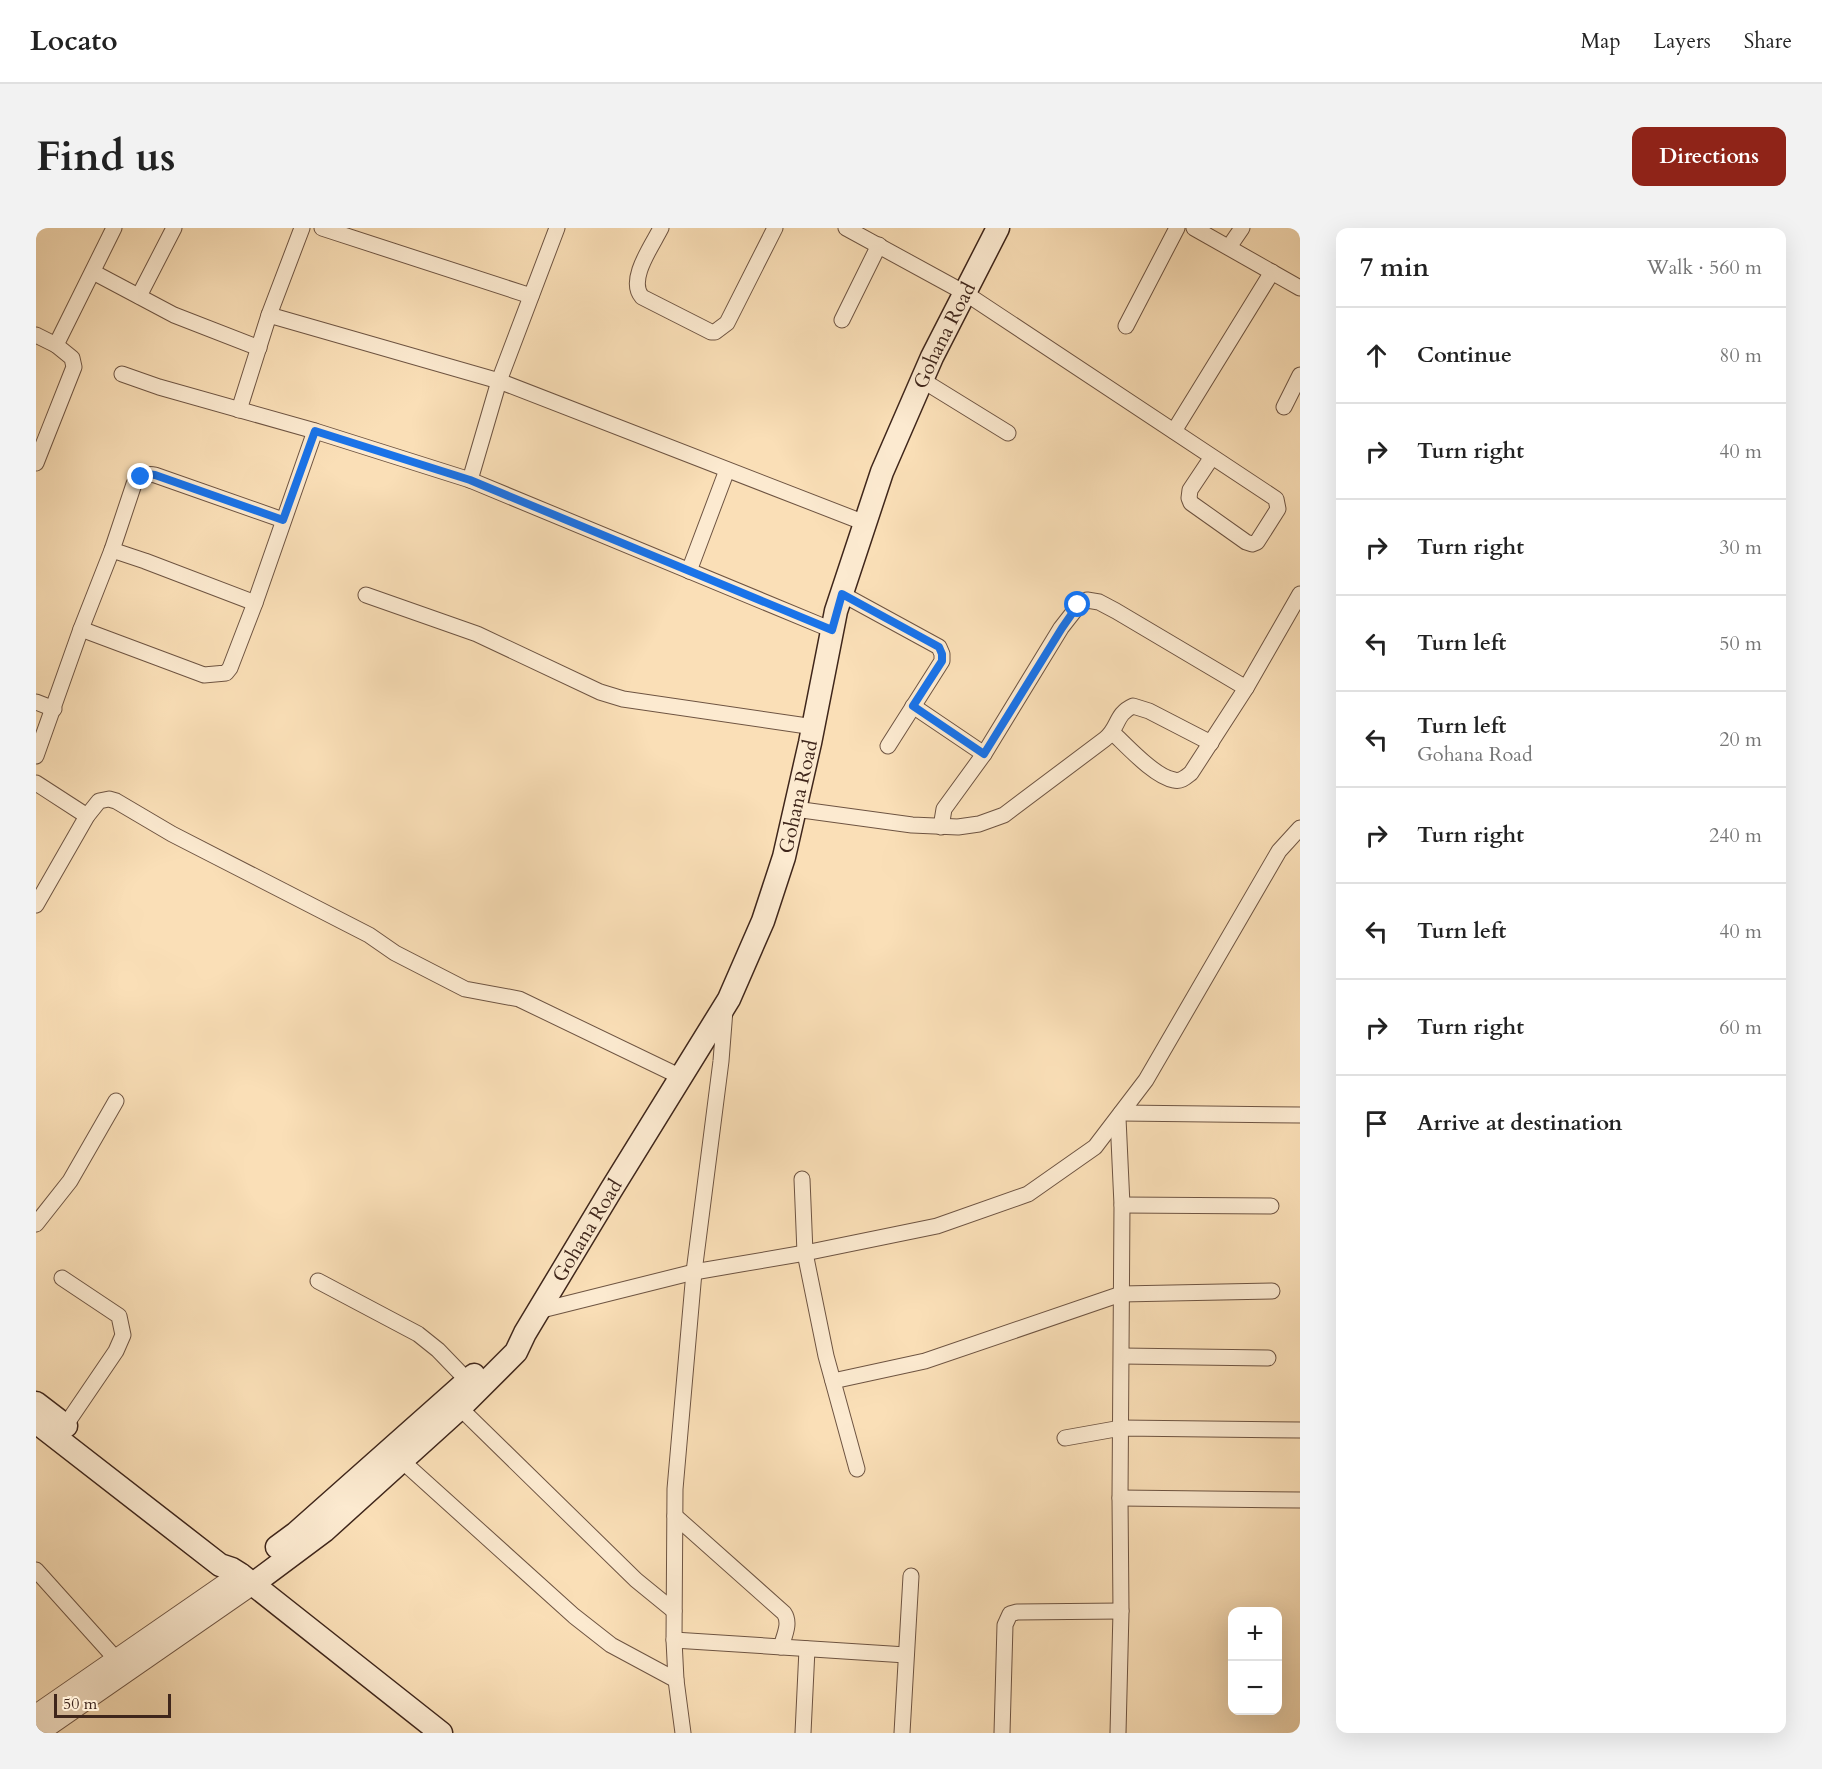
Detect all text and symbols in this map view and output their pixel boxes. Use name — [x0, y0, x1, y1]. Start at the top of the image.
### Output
text: Locato — [30, 22, 118, 60]
text: Map — [1581, 27, 1621, 56]
text: Layers — [1654, 27, 1711, 56]
text: Share — [1744, 27, 1792, 56]
button: Directions — [1632, 127, 1786, 186]
text: Find us — [36, 128, 176, 185]
text: 7 min — [1360, 250, 1429, 285]
text: Walk · 560 m — [1647, 254, 1762, 281]
street label: Gohana Road — [907, 277, 982, 393]
icon: ahead — [1360, 339, 1393, 372]
text: Continue — [1417, 340, 1512, 370]
text: 80 m — [1719, 342, 1762, 369]
icon: right — [1360, 435, 1393, 468]
text: Turn right — [1417, 436, 1524, 466]
text: 40 m — [1719, 438, 1762, 465]
route end — [127, 463, 153, 489]
icon: right — [1360, 531, 1393, 564]
text: Turn right — [1417, 532, 1524, 562]
text: 30 m — [1719, 534, 1762, 561]
route start — [1064, 591, 1090, 617]
icon: left — [1360, 627, 1393, 660]
text: Turn left — [1417, 628, 1506, 658]
text: 50 m — [1719, 630, 1762, 657]
text: Turn left — [1417, 711, 1506, 741]
icon: left — [1360, 723, 1393, 756]
text: 20 m — [1719, 726, 1762, 753]
street label: Gohana Road — [772, 737, 824, 856]
text: Gohana Road — [1417, 741, 1533, 768]
icon: right — [1360, 819, 1393, 852]
text: Turn right — [1417, 820, 1524, 850]
text: 240 m — [1709, 822, 1762, 849]
icon: left — [1360, 915, 1393, 948]
text: Turn left — [1417, 916, 1506, 946]
text: 40 m — [1719, 918, 1762, 945]
icon: right — [1360, 1011, 1393, 1044]
text: Turn right — [1417, 1012, 1524, 1042]
text: 60 m — [1719, 1014, 1762, 1041]
icon: arrive — [1360, 1107, 1393, 1140]
text: Arrive at destination — [1417, 1108, 1622, 1138]
street label: Gohana Road — [546, 1174, 629, 1287]
map controls — [1228, 1607, 1282, 1715]
button: + — [1228, 1607, 1282, 1661]
button: − — [1228, 1661, 1282, 1715]
scale bar — [54, 1691, 171, 1718]
text: 50 m — [63, 1693, 97, 1715]

